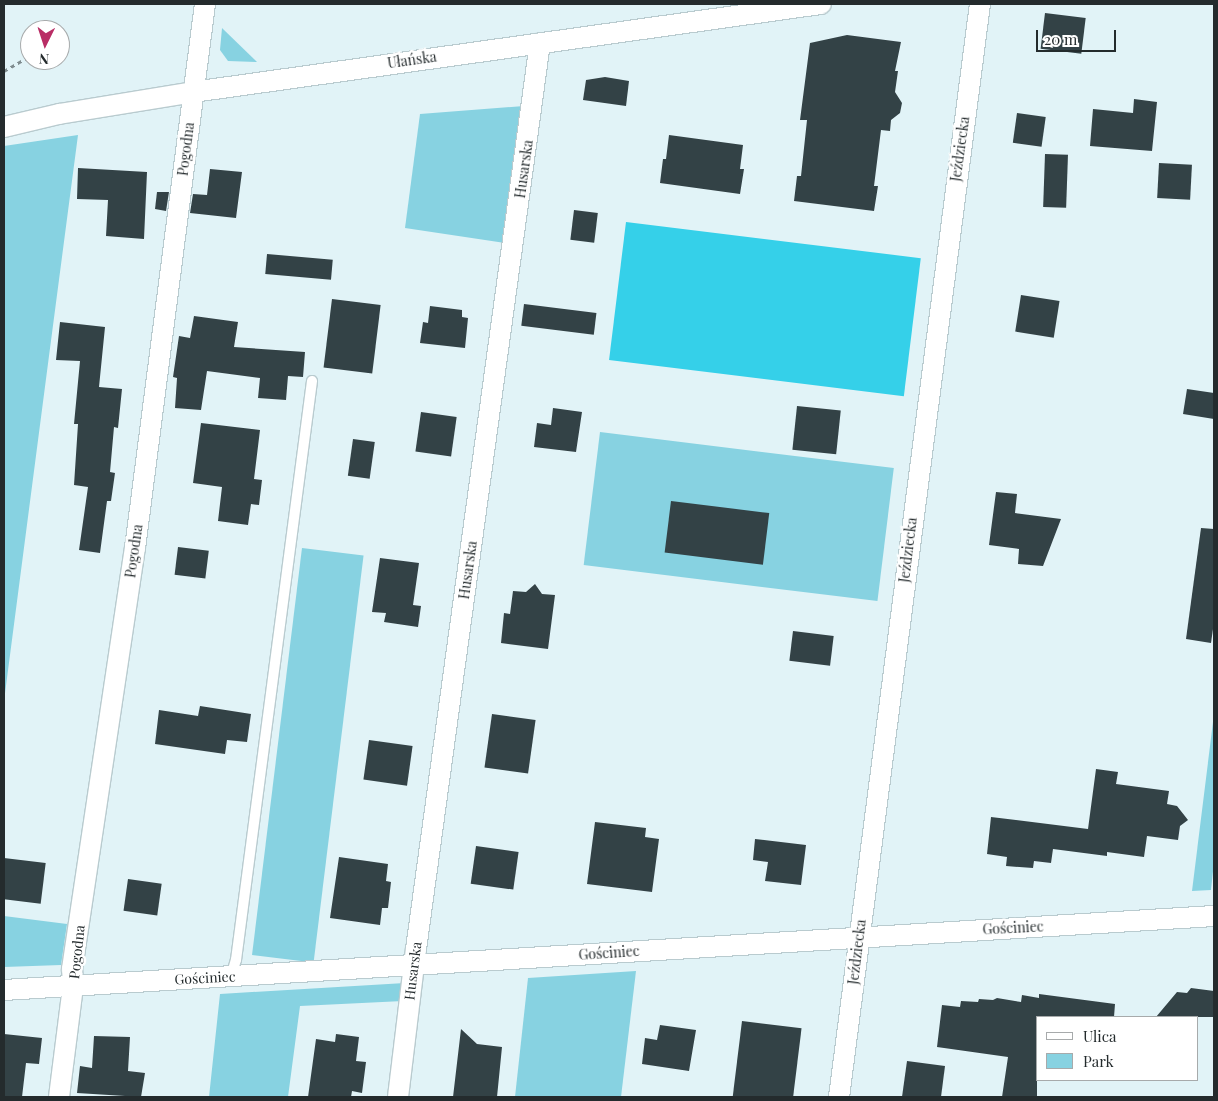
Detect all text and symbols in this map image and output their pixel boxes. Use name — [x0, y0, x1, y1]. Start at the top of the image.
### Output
north arrow — [20, 20, 70, 70]
scale bar — [1038, 20, 1118, 52]
text: 20 m — [1044, 29, 1077, 49]
street label: Ułańska — [386, 48, 438, 72]
text: N — [38, 50, 50, 69]
street label: Jeździecka — [947, 115, 973, 183]
street label: Pogodna — [174, 121, 198, 177]
street label: Husarska — [512, 139, 536, 199]
street label: Jeździecka — [896, 517, 920, 583]
street label: Pogodna — [122, 523, 146, 579]
street label: Husarska — [456, 540, 480, 600]
street label: Gościniec — [982, 918, 1044, 938]
street label: Jeździecka — [845, 919, 869, 985]
street label: Pogodna — [66, 924, 88, 980]
street label: Husarska — [401, 941, 425, 1001]
street label: Gościniec — [578, 942, 640, 964]
street label: Gościniec — [174, 968, 236, 988]
legend — [1036, 1016, 1198, 1081]
text: Ulica — [1083, 1026, 1116, 1046]
text: Park — [1083, 1051, 1114, 1071]

